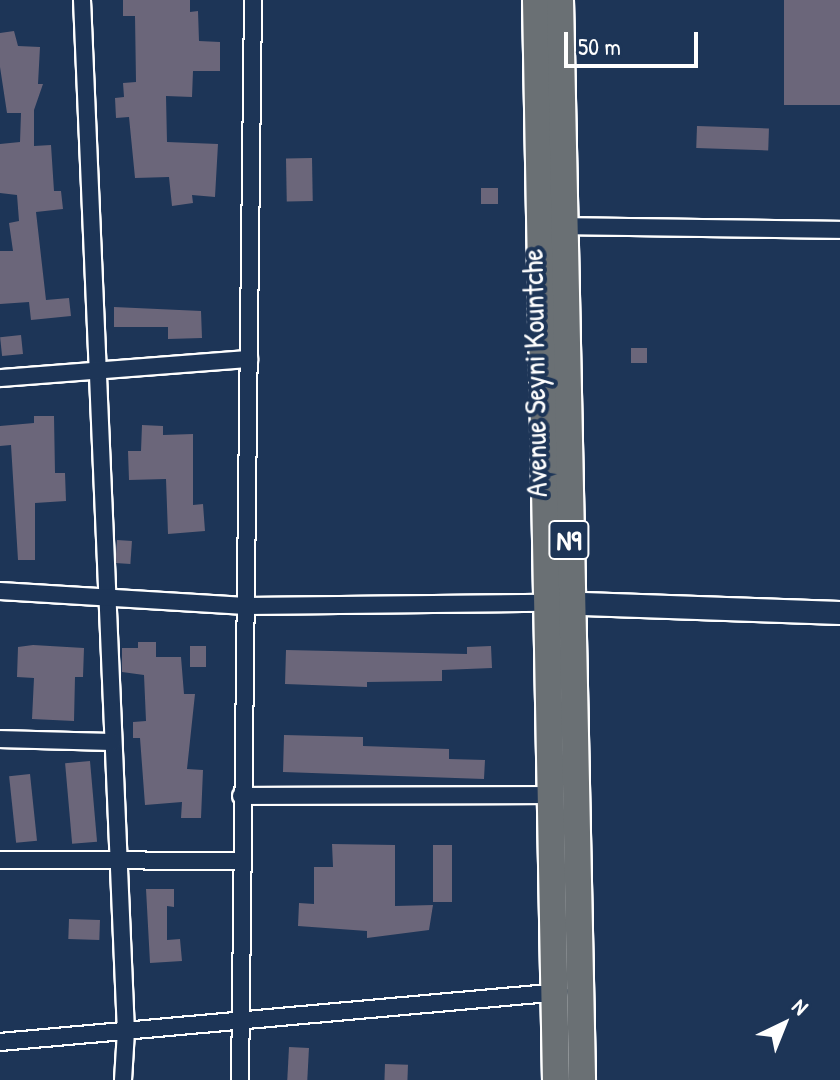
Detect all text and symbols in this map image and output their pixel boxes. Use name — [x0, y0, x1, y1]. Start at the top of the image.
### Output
scale bar — [568, 16, 702, 66]
text: 50 m — [578, 30, 621, 62]
street label: Avenue Seyni Kountche — [514, 249, 554, 497]
road number: N9 — [547, 516, 591, 564]
north arrow — [744, 984, 824, 1064]
text: N — [786, 991, 815, 1021]

